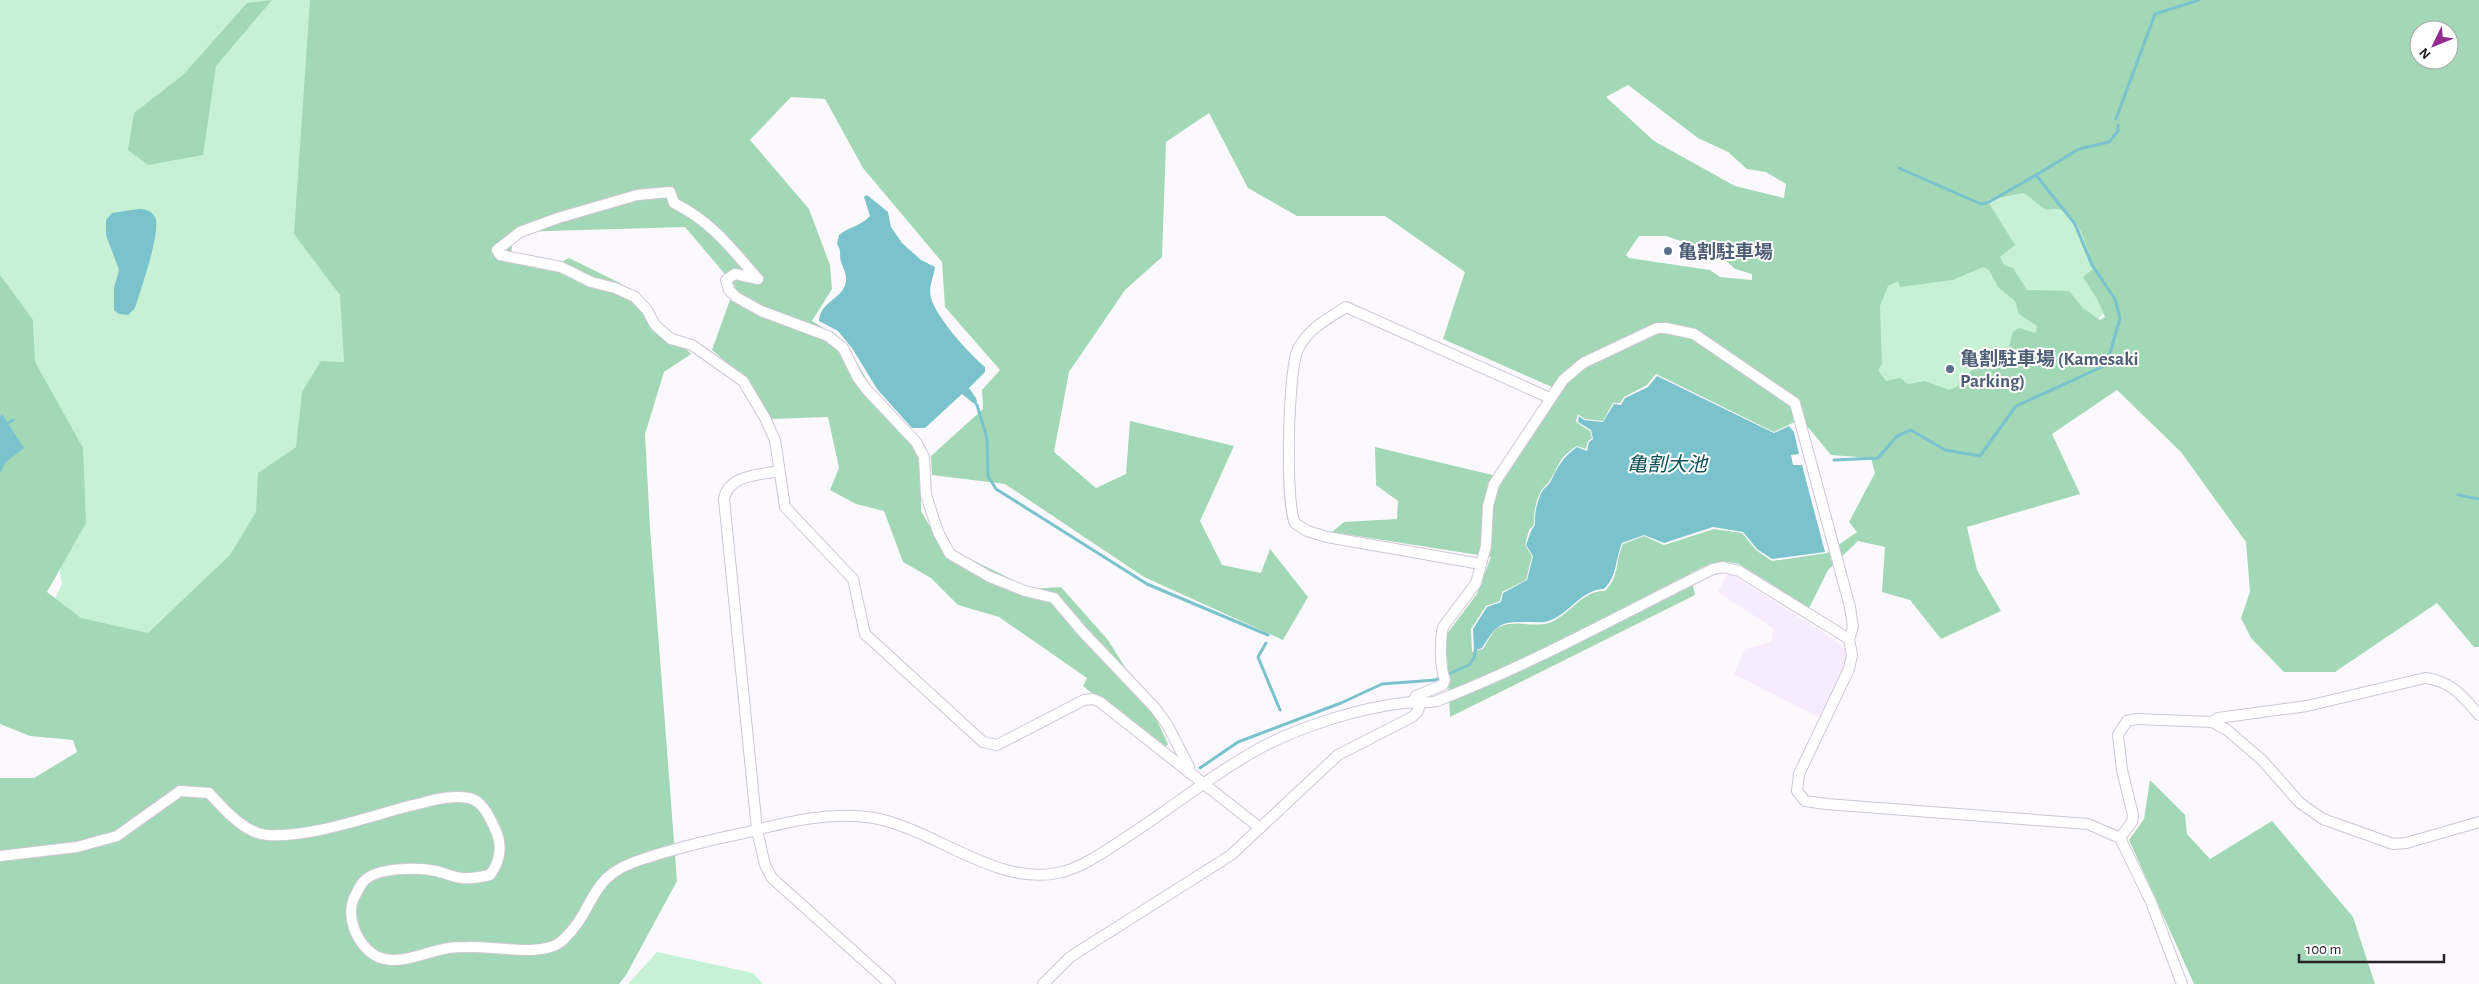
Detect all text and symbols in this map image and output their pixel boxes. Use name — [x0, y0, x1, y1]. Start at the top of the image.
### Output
north arrow — [2409, 20, 2459, 70]
text: N — [2417, 45, 2434, 62]
place label: 亀割駐車場 — [1678, 241, 1773, 262]
marker: 亀割駐車場 — [1662, 245, 1674, 257]
place label: 亀割駐車場 (Kamesaki Parking) — [1960, 348, 2139, 391]
marker: 亀割駐車場 (Kamesaki Parking) — [1944, 363, 1956, 375]
water label: 亀割大池 — [1627, 454, 1709, 475]
scale bar — [2299, 932, 2444, 964]
text: 100 m — [2306, 942, 2341, 957]

